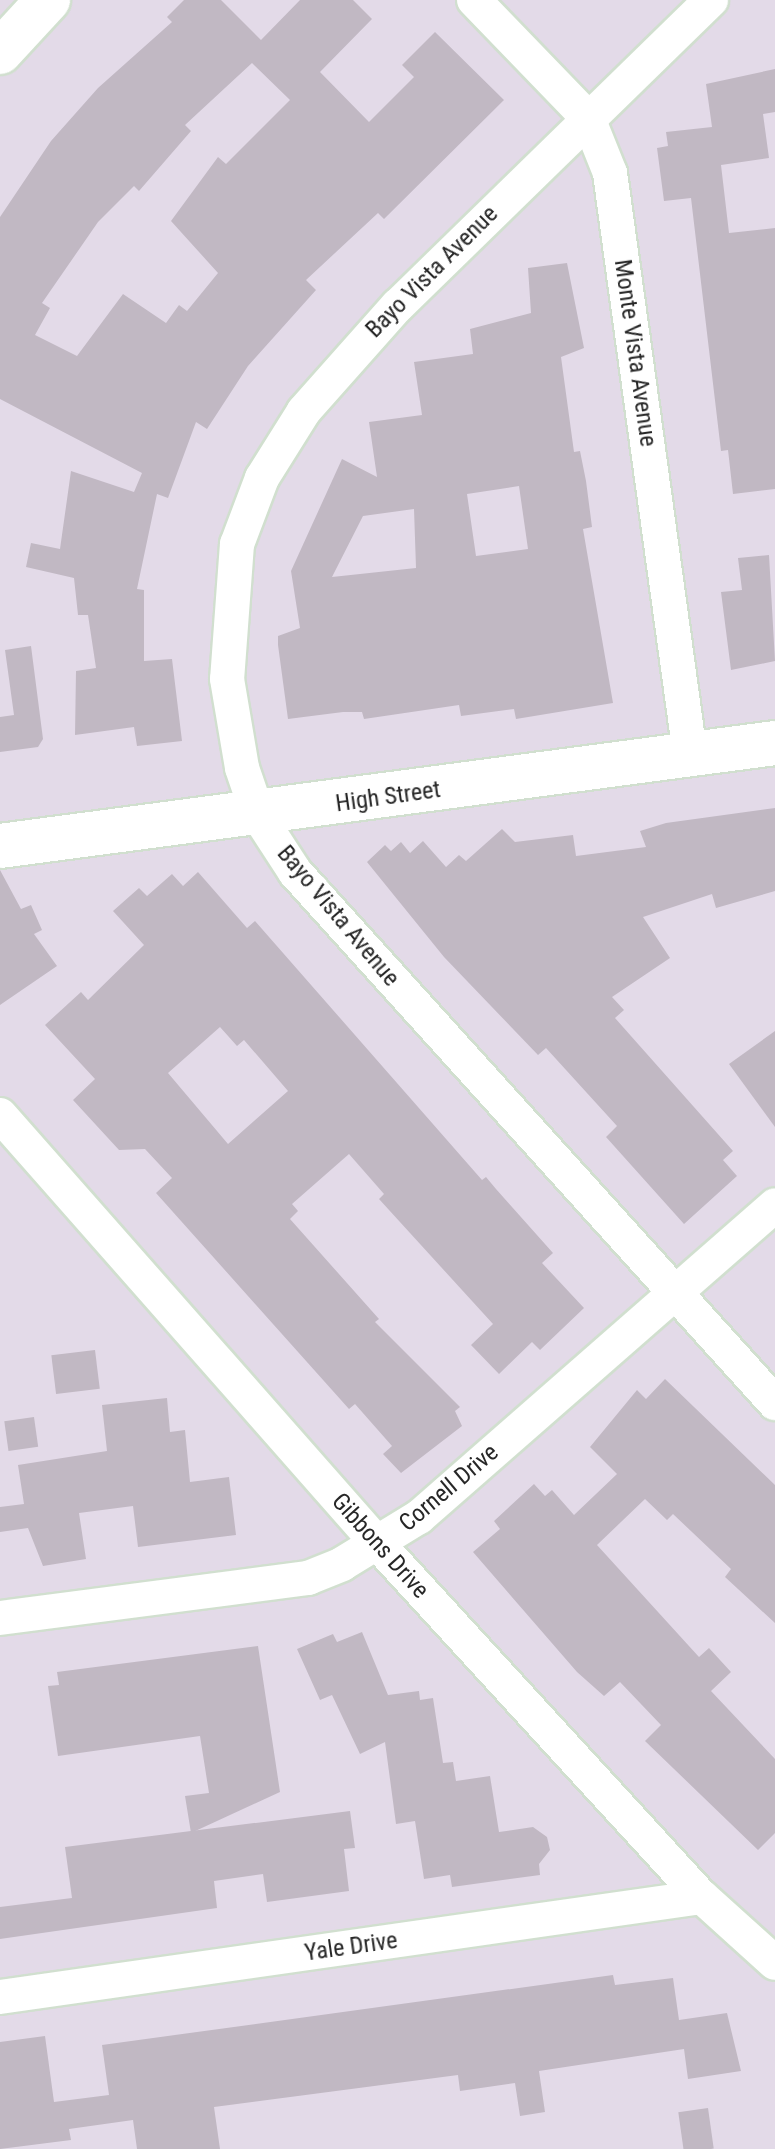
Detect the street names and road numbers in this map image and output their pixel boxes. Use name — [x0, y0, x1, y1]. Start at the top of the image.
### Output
street label: Bayo Vista Avenue — [360, 200, 504, 344]
street label: Monte Vista Avenue — [608, 258, 662, 448]
street label: High Street — [334, 775, 442, 819]
street label: Bayo Vista Avenue — [271, 840, 405, 992]
street label: Cornell Drive — [394, 1438, 504, 1538]
street label: Gibbons Drive — [325, 1488, 435, 1604]
street label: Yale Drive — [303, 1926, 399, 1968]

